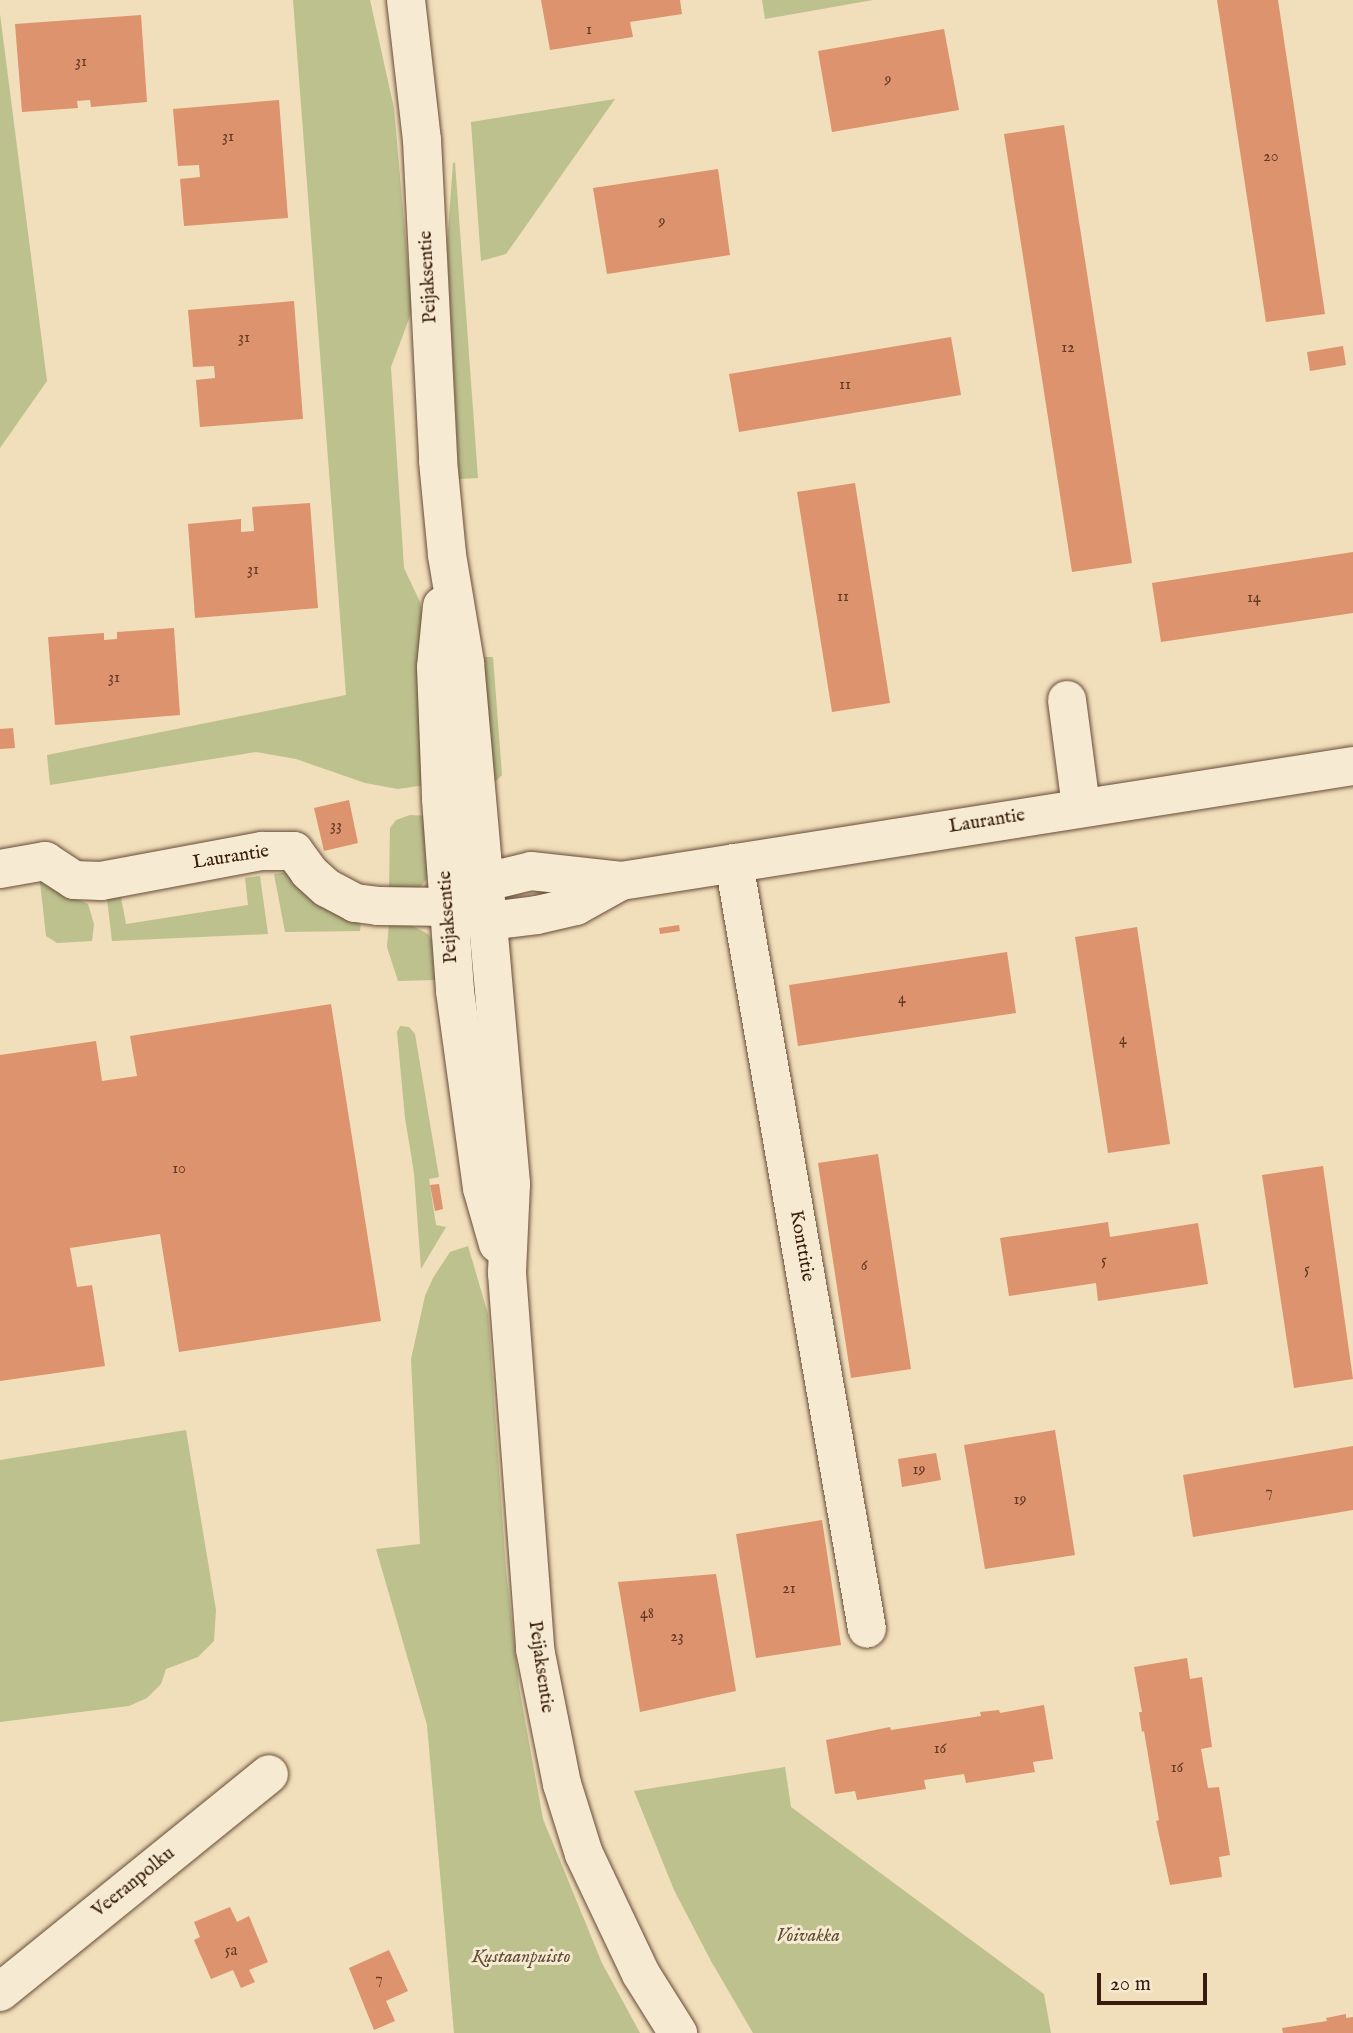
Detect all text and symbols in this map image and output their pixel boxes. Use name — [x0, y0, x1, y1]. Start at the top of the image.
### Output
house number: 1 — [586, 20, 592, 40]
house number: 31 — [75, 52, 87, 72]
house number: 9 — [885, 70, 891, 90]
house number: 31 — [222, 127, 234, 147]
house number: 20 — [1263, 147, 1279, 167]
house number: 9 — [659, 212, 665, 232]
street label: Peijaksentie — [415, 230, 443, 324]
house number: 31 — [238, 328, 250, 348]
house number: 12 — [1061, 338, 1075, 358]
house number: 11 — [839, 375, 851, 395]
house number: 31 — [247, 560, 259, 580]
house number: 11 — [837, 587, 849, 607]
house number: 14 — [1247, 588, 1261, 608]
house number: 31 — [108, 668, 120, 688]
street label: Laurantie — [947, 805, 1027, 839]
house number: 33 — [330, 816, 342, 836]
street label: Laurantie — [191, 841, 271, 875]
street label: Peijaksentie — [434, 870, 464, 964]
house number: 4 — [898, 989, 906, 1009]
house number: 4 — [1119, 1030, 1127, 1050]
house number: 10 — [172, 1159, 186, 1179]
street label: Konttitie — [784, 1208, 818, 1284]
house number: 5 — [1101, 1251, 1107, 1271]
house number: 6 — [861, 1256, 867, 1276]
house number: 5 — [1304, 1260, 1310, 1280]
house number: 19 — [913, 1460, 925, 1480]
house number: 7 — [1265, 1482, 1273, 1502]
house number: 19 — [1014, 1490, 1026, 1510]
house number: 21 — [782, 1579, 796, 1599]
house number: 48 — [640, 1604, 654, 1624]
street label: Peijaksentie — [522, 1619, 558, 1715]
house number: 23 — [670, 1627, 684, 1647]
house number: 16 — [934, 1739, 946, 1759]
house number: 16 — [1171, 1758, 1183, 1778]
street label: Veeranpolku — [88, 1843, 180, 1923]
park label: Voivakka — [776, 1926, 840, 1948]
house number: 5a — [225, 1941, 237, 1961]
park label: Kustaanpuisto — [472, 1947, 570, 1969]
scale bar — [1101, 1960, 1211, 2004]
house number: 7 — [375, 1969, 383, 1989]
text: 20 m — [1110, 1971, 1151, 1998]

